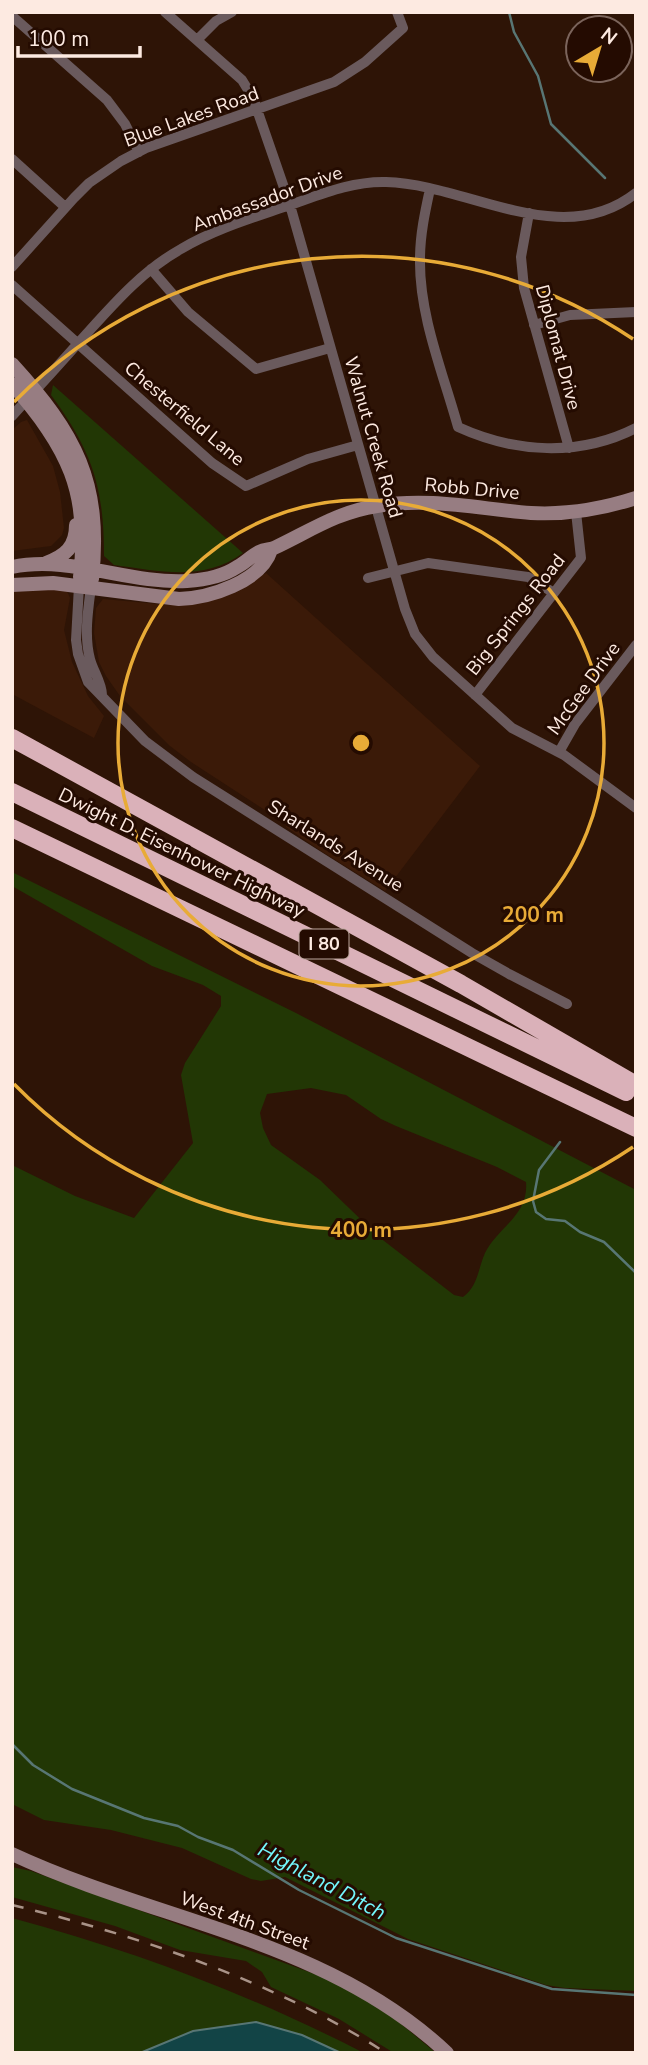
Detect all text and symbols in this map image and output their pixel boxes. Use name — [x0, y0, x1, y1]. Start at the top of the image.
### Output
scale bar — [18, 14, 140, 58]
north arrow — [564, 14, 634, 84]
text: N — [595, 22, 622, 51]
text: 100 m — [28, 25, 89, 53]
street label: Blue Lakes Road — [120, 80, 263, 153]
street label: Ambassador Drive — [189, 160, 346, 238]
street label: Diplomat Drive — [529, 282, 587, 413]
street label: Walnut Creek Road — [338, 354, 409, 521]
street label: Chesterfield Lane — [118, 356, 250, 472]
street label: Robb Drive — [423, 472, 520, 506]
street label: Big Springs Road — [460, 549, 571, 681]
street label: McGee Drive — [541, 637, 626, 740]
centre of rings — [349, 731, 373, 755]
street label: Dwight D. Eisenhower Highway — [54, 782, 309, 924]
street label: Sharlands Avenue — [263, 794, 408, 898]
text: 200 m — [502, 901, 564, 929]
road number: I 80 — [300, 930, 348, 959]
text: 400 m — [330, 1216, 392, 1244]
water label: Highland Ditch — [253, 1835, 391, 1927]
street label: West 4th Street — [176, 1885, 313, 1957]

